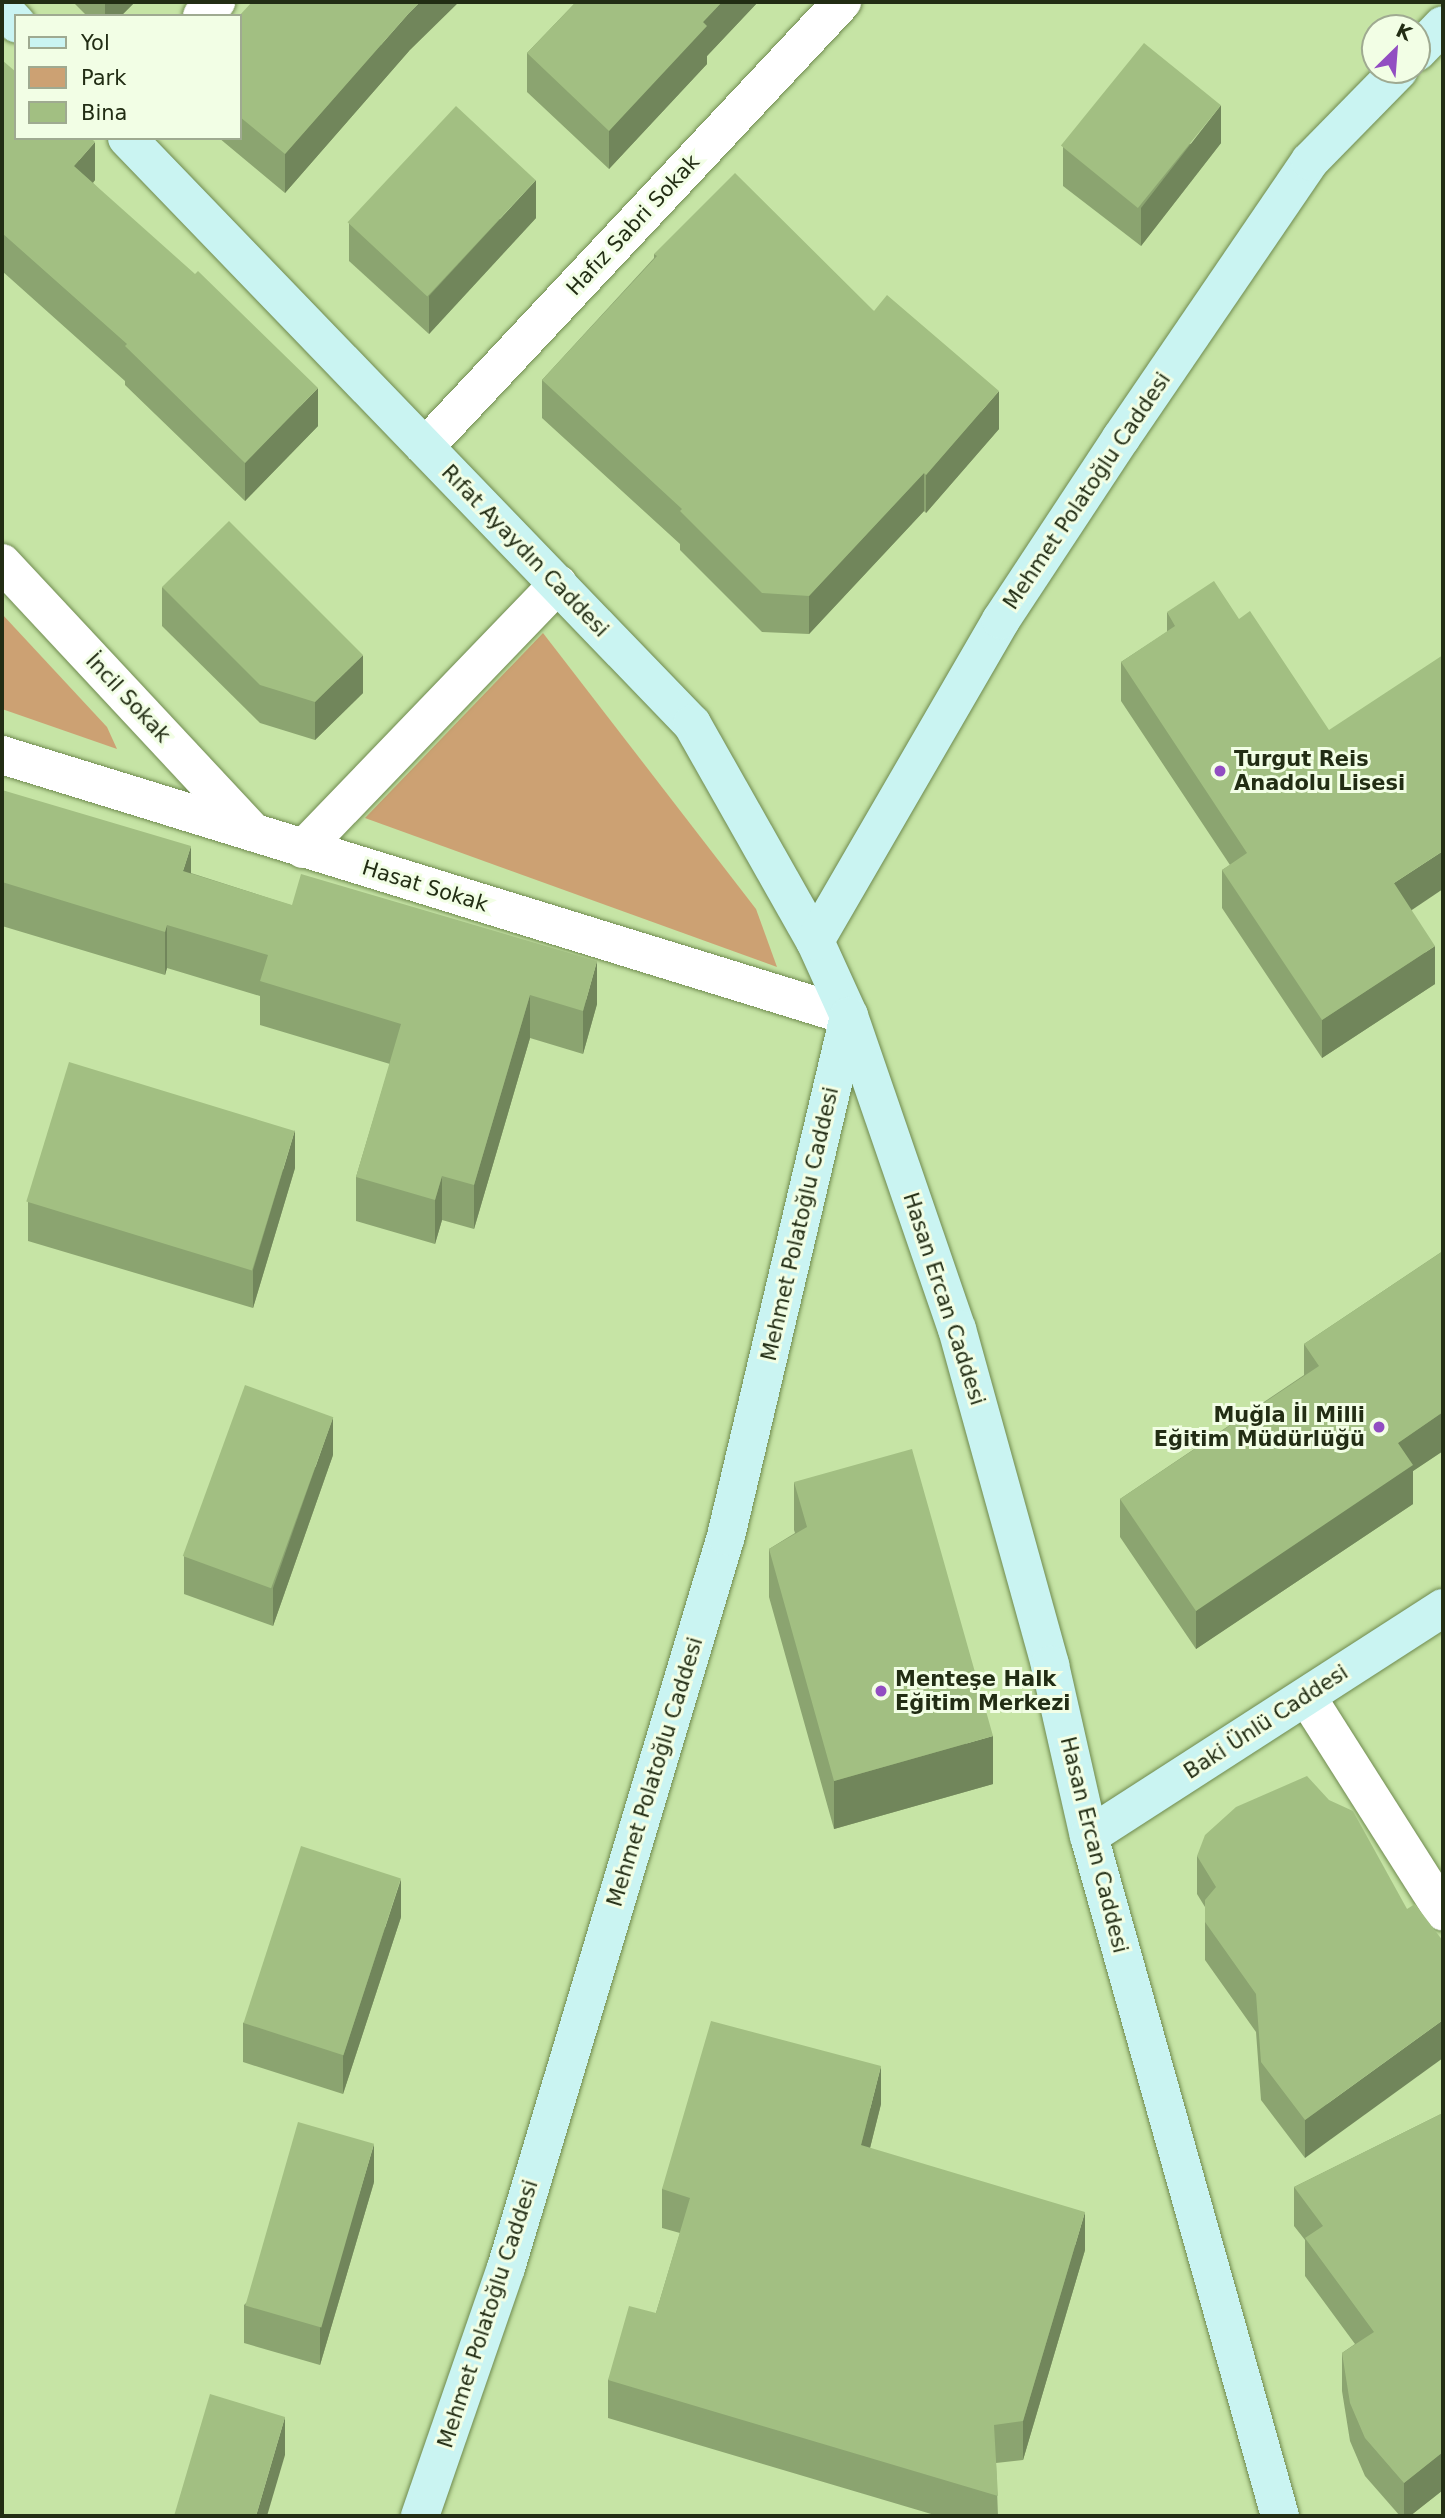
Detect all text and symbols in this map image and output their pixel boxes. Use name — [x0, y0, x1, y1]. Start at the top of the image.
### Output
legend — [14, 14, 242, 140]
north arrow — [1361, 14, 1431, 84]
text: K — [1393, 19, 1415, 45]
text: Yol — [81, 31, 110, 55]
text: Park — [81, 66, 126, 90]
text: Bina — [81, 101, 127, 125]
street label: Hafız Sabri Sokak — [561, 149, 705, 301]
street label: Mehmet Polatoğlu Caddesi — [998, 368, 1176, 614]
street label: Rıfat Ayaydın Caddesi — [436, 460, 614, 642]
street label: İncil Sokak — [80, 648, 176, 748]
place label: Turgut Reis Anadolu Lisesi — [1234, 746, 1405, 796]
marker: Turgut Reis Anadolu Lisesi — [1212, 763, 1228, 779]
street label: Hasat Sokak — [359, 855, 491, 917]
street label: Mehmet Polatoğlu Caddesi — [756, 1085, 844, 1363]
street label: Hasan Ercan Caddesi — [898, 1189, 990, 1409]
place label: Muğla İl Milli Eğitim Müdürlüğü — [1154, 1402, 1365, 1452]
marker: Muğla İl Milli Eğitim Müdürlüğü — [1371, 1419, 1387, 1435]
street label: Mehmet Polatoğlu Caddesi — [602, 1634, 708, 1910]
street label: Baki Ünlü Caddesi — [1179, 1660, 1353, 1784]
place label: Menteşe Halk Eğitim Merkezi — [895, 1666, 1071, 1716]
marker: Menteşe Halk Eğitim Merkezi — [873, 1683, 889, 1699]
street label: Hasan Ercan Caddesi — [1055, 1734, 1133, 1956]
street label: Mehmet Polatoğlu Caddesi — [433, 2177, 543, 2451]

